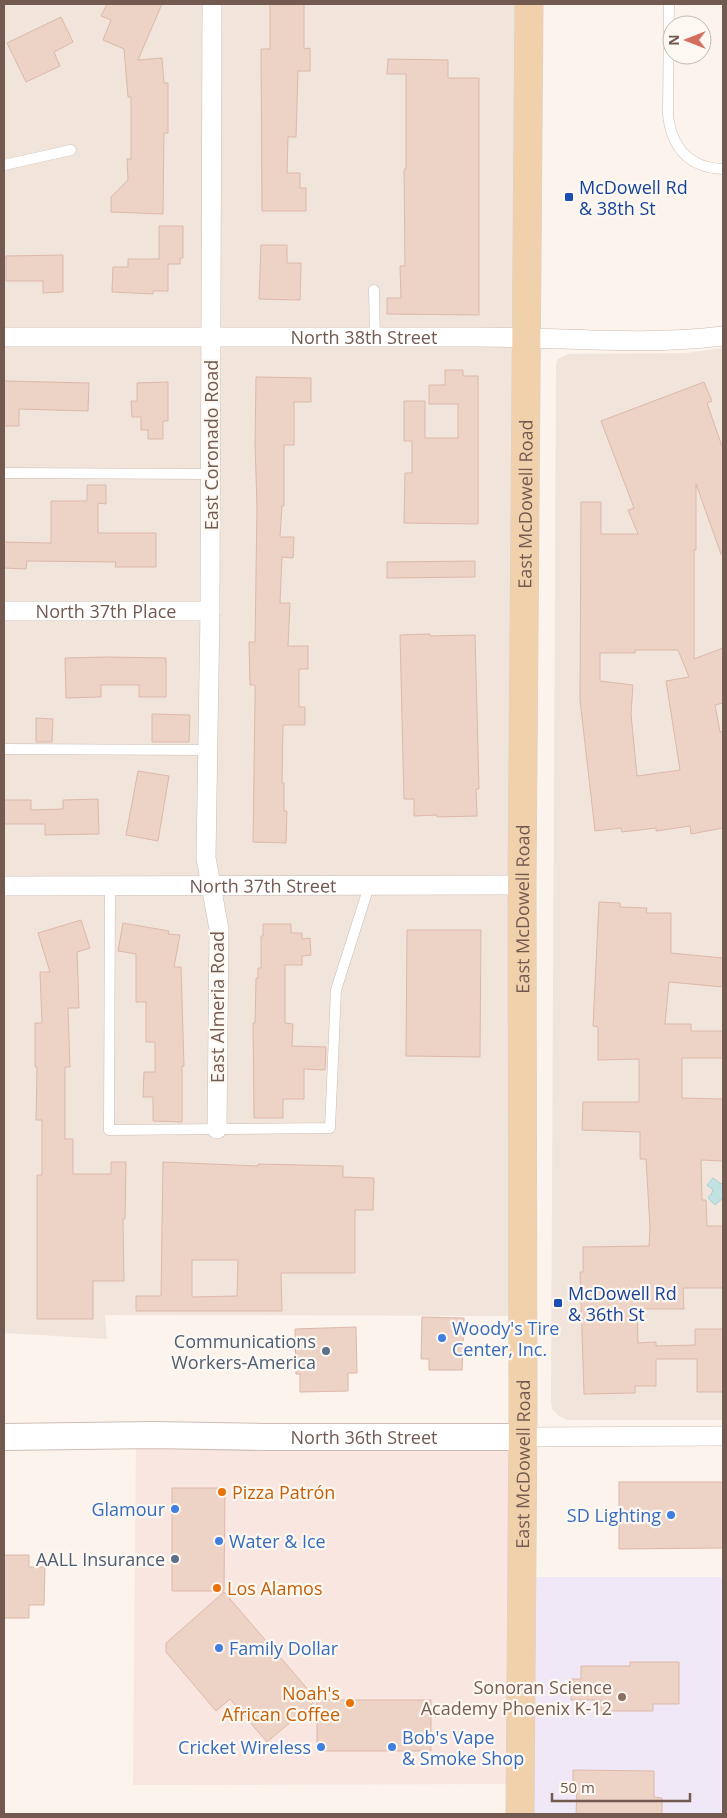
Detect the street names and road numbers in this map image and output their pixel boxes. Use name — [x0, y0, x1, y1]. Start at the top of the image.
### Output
street label: North 38th Street — [290, 325, 437, 349]
street label: East Coronado Road — [199, 360, 223, 530]
street label: East McDowell Road — [512, 419, 538, 589]
street label: North 37th Place — [36, 599, 176, 623]
street label: East McDowell Road — [510, 824, 534, 994]
street label: North 37th Street — [189, 873, 336, 898]
street label: East Almeria Road — [205, 931, 229, 1083]
street label: East McDowell Road — [510, 1379, 535, 1549]
street label: North 36th Street — [290, 1425, 437, 1449]

